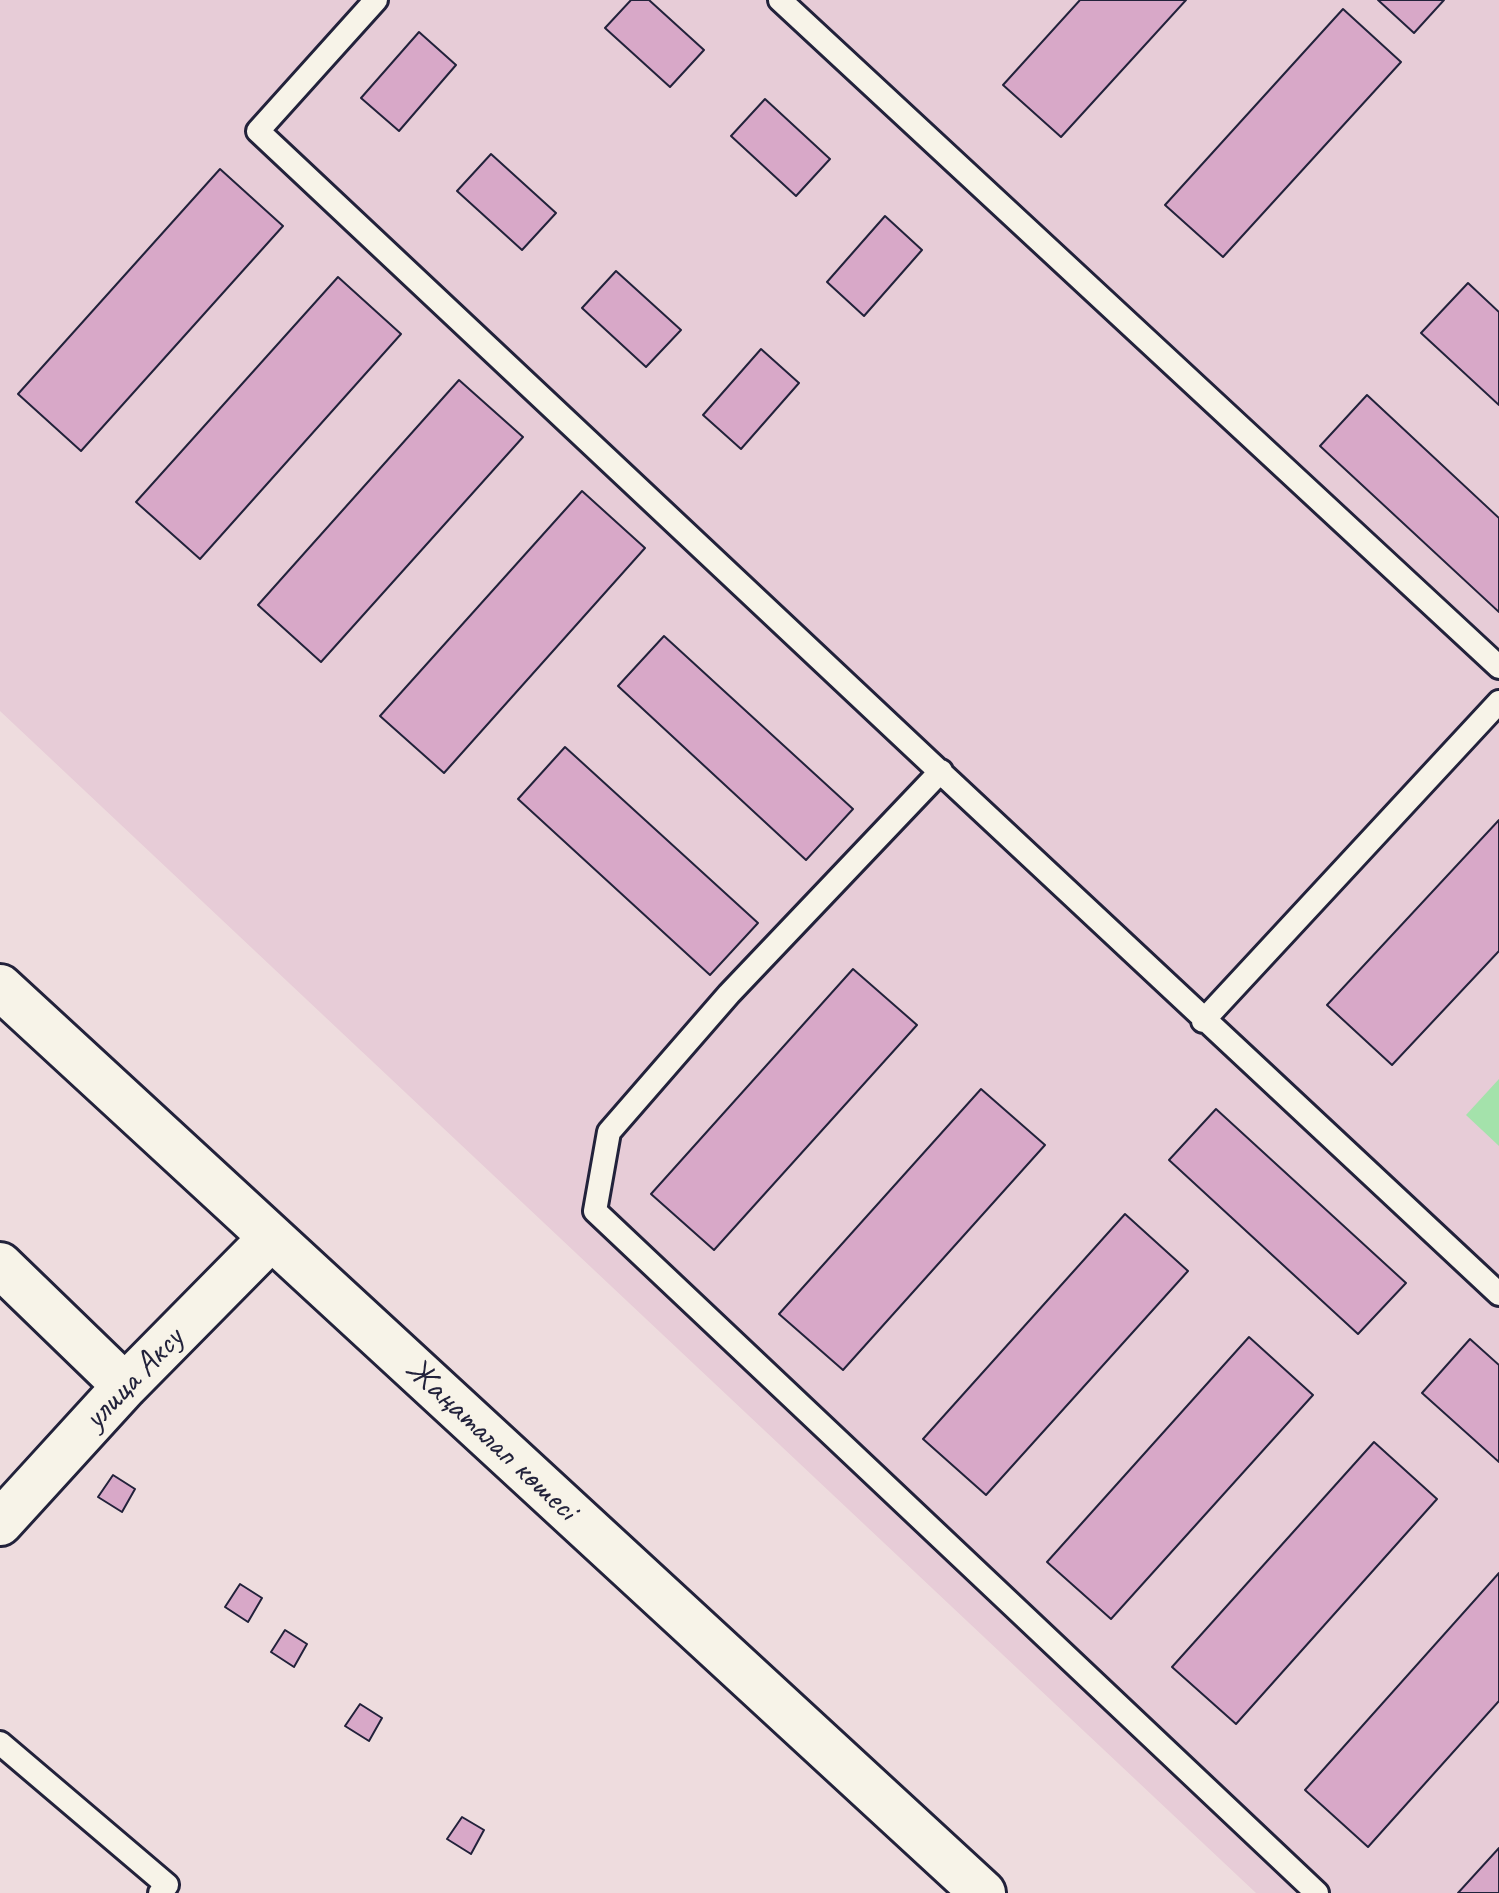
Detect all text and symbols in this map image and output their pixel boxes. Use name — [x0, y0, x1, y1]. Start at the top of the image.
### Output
street label: улица Аксу — [75, 1319, 193, 1439]
street label: Жаңаталап көшесі — [396, 1350, 586, 1530]

